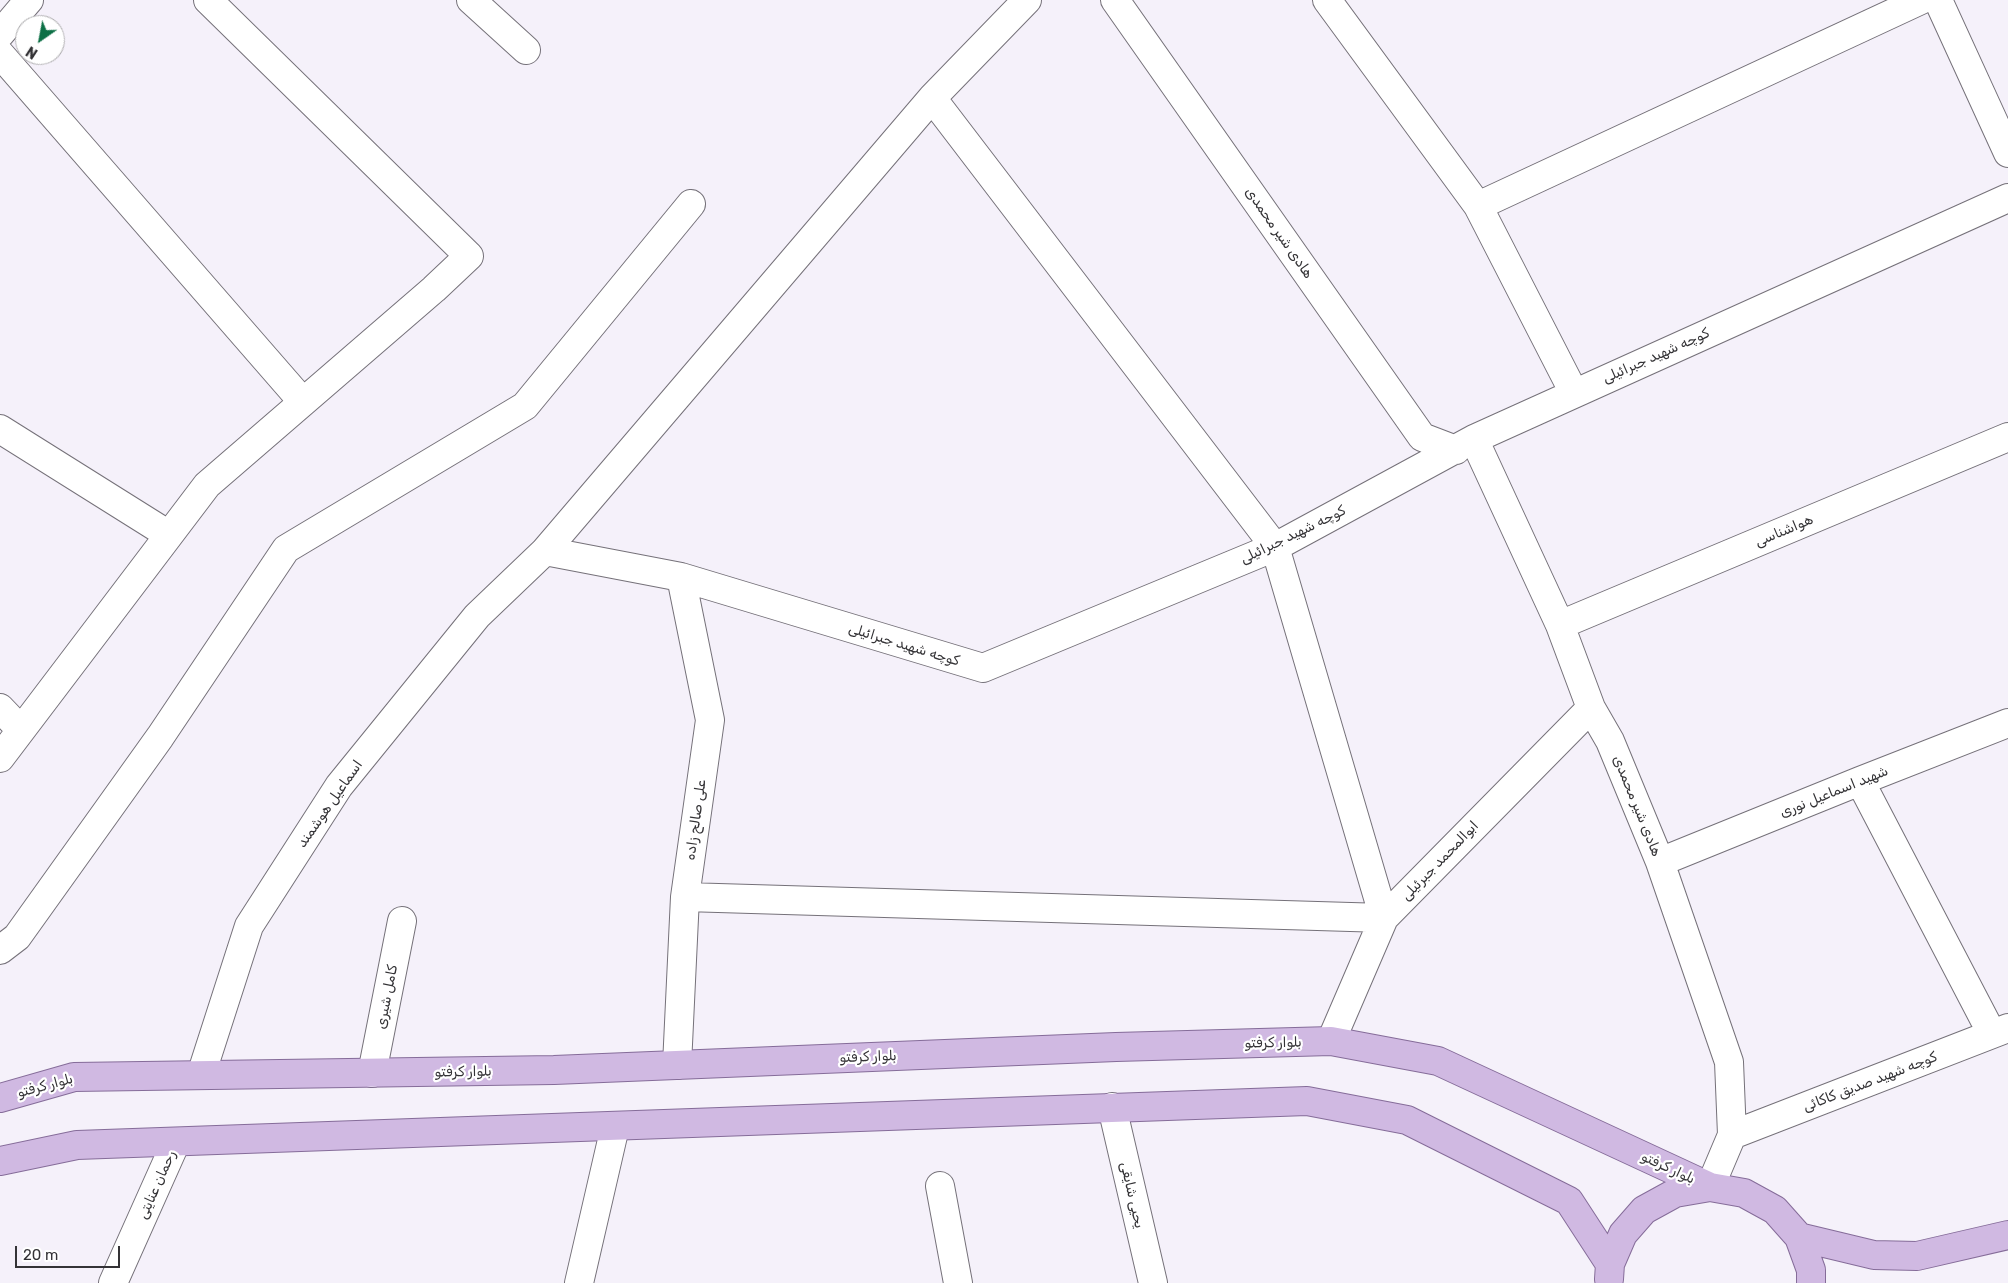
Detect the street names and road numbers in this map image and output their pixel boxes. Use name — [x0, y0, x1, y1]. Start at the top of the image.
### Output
street label: هادی شیر محمدی — [1241, 184, 1317, 282]
street label: کوچه شهید جبرائیلی — [1600, 325, 1712, 387]
street label: کوچه شهید جبرائیلی — [1238, 502, 1348, 568]
street label: هواشناسی — [1752, 511, 1816, 551]
street label: کوچه شهید جبرائیلی — [847, 620, 961, 670]
street label: هادی شیر محمدی — [1609, 753, 1665, 859]
street label: اسماعیل هوشمند — [294, 757, 366, 851]
street label: شهید اسماعیل نوری — [1777, 763, 1891, 821]
street label: علی صالح زاده — [682, 779, 710, 861]
street label: ابوالمحمد جبرئیلی — [1398, 818, 1482, 904]
street label: کامل شیری — [373, 963, 401, 1031]
street label: بلوار کرفتو — [1244, 1034, 1302, 1052]
street label: بلوار کرفتو — [839, 1048, 897, 1066]
street label: کوچه شهید صدیق کاکائی — [1801, 1049, 1939, 1115]
street label: بلوار کرفتو — [434, 1063, 492, 1081]
street label: بلوار کرفتو — [15, 1070, 75, 1102]
street label: رحمان عنایتی — [134, 1148, 180, 1222]
street label: بلوار کرفتو — [1639, 1148, 1697, 1188]
street label: یحیی شایقی — [1116, 1160, 1148, 1230]

